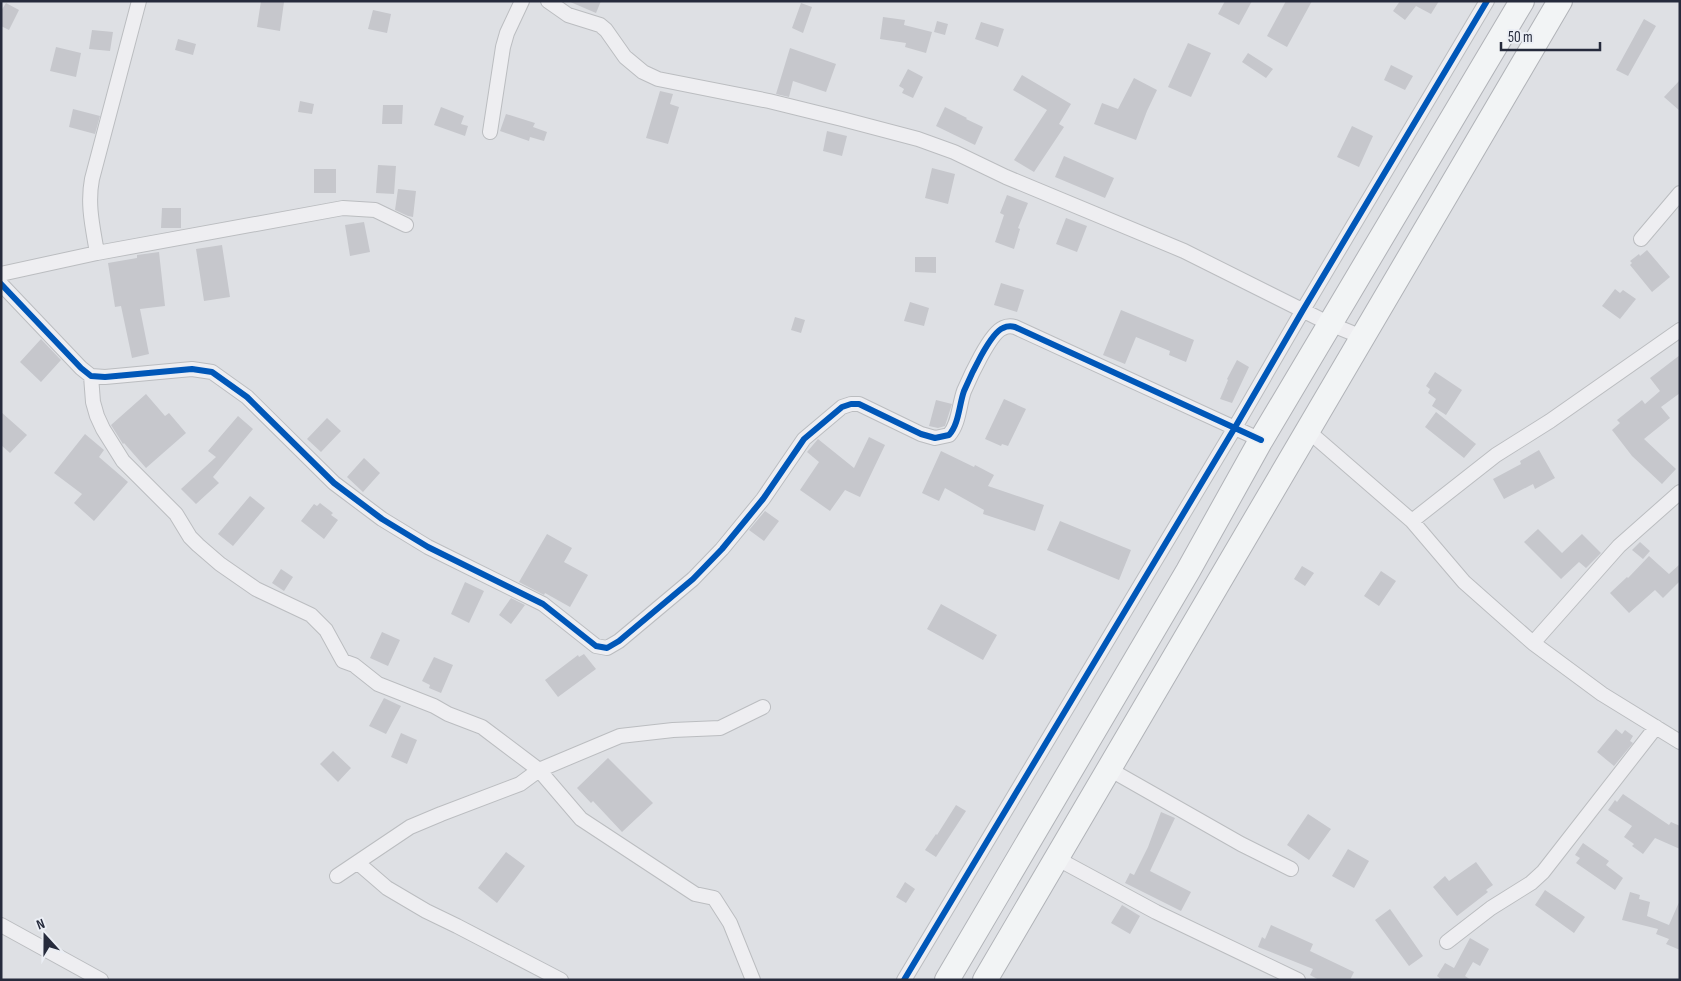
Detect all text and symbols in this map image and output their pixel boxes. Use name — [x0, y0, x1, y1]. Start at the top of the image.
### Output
scale bar — [1501, 20, 1600, 52]
text: 50 m — [1508, 28, 1533, 47]
north arrow — [20, 911, 70, 961]
text: N — [34, 915, 47, 934]

